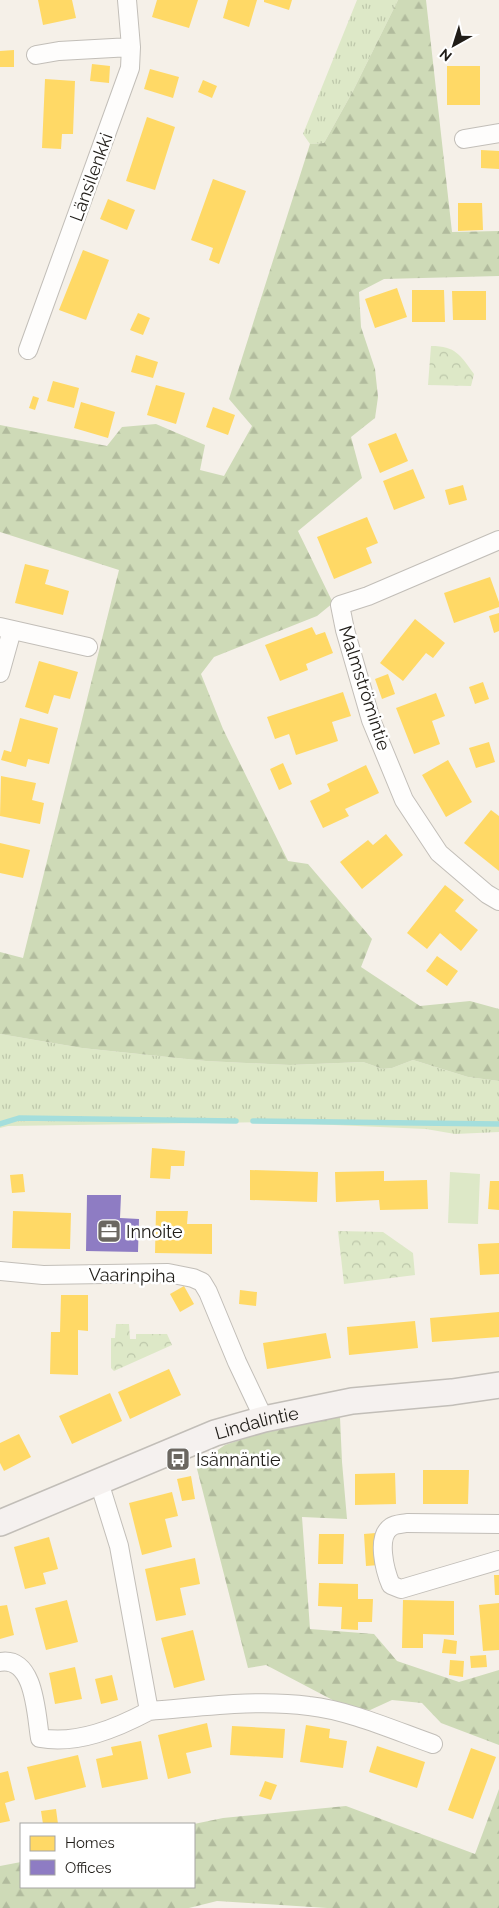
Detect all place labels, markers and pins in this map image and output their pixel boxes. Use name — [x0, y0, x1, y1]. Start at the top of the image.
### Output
office icon: Innoite — [96, 1218, 122, 1244]
place label: Innoite — [126, 1221, 183, 1242]
bus stop icon: Isännäntie — [165, 1446, 191, 1472]
place label: Isännäntie — [196, 1449, 281, 1470]

